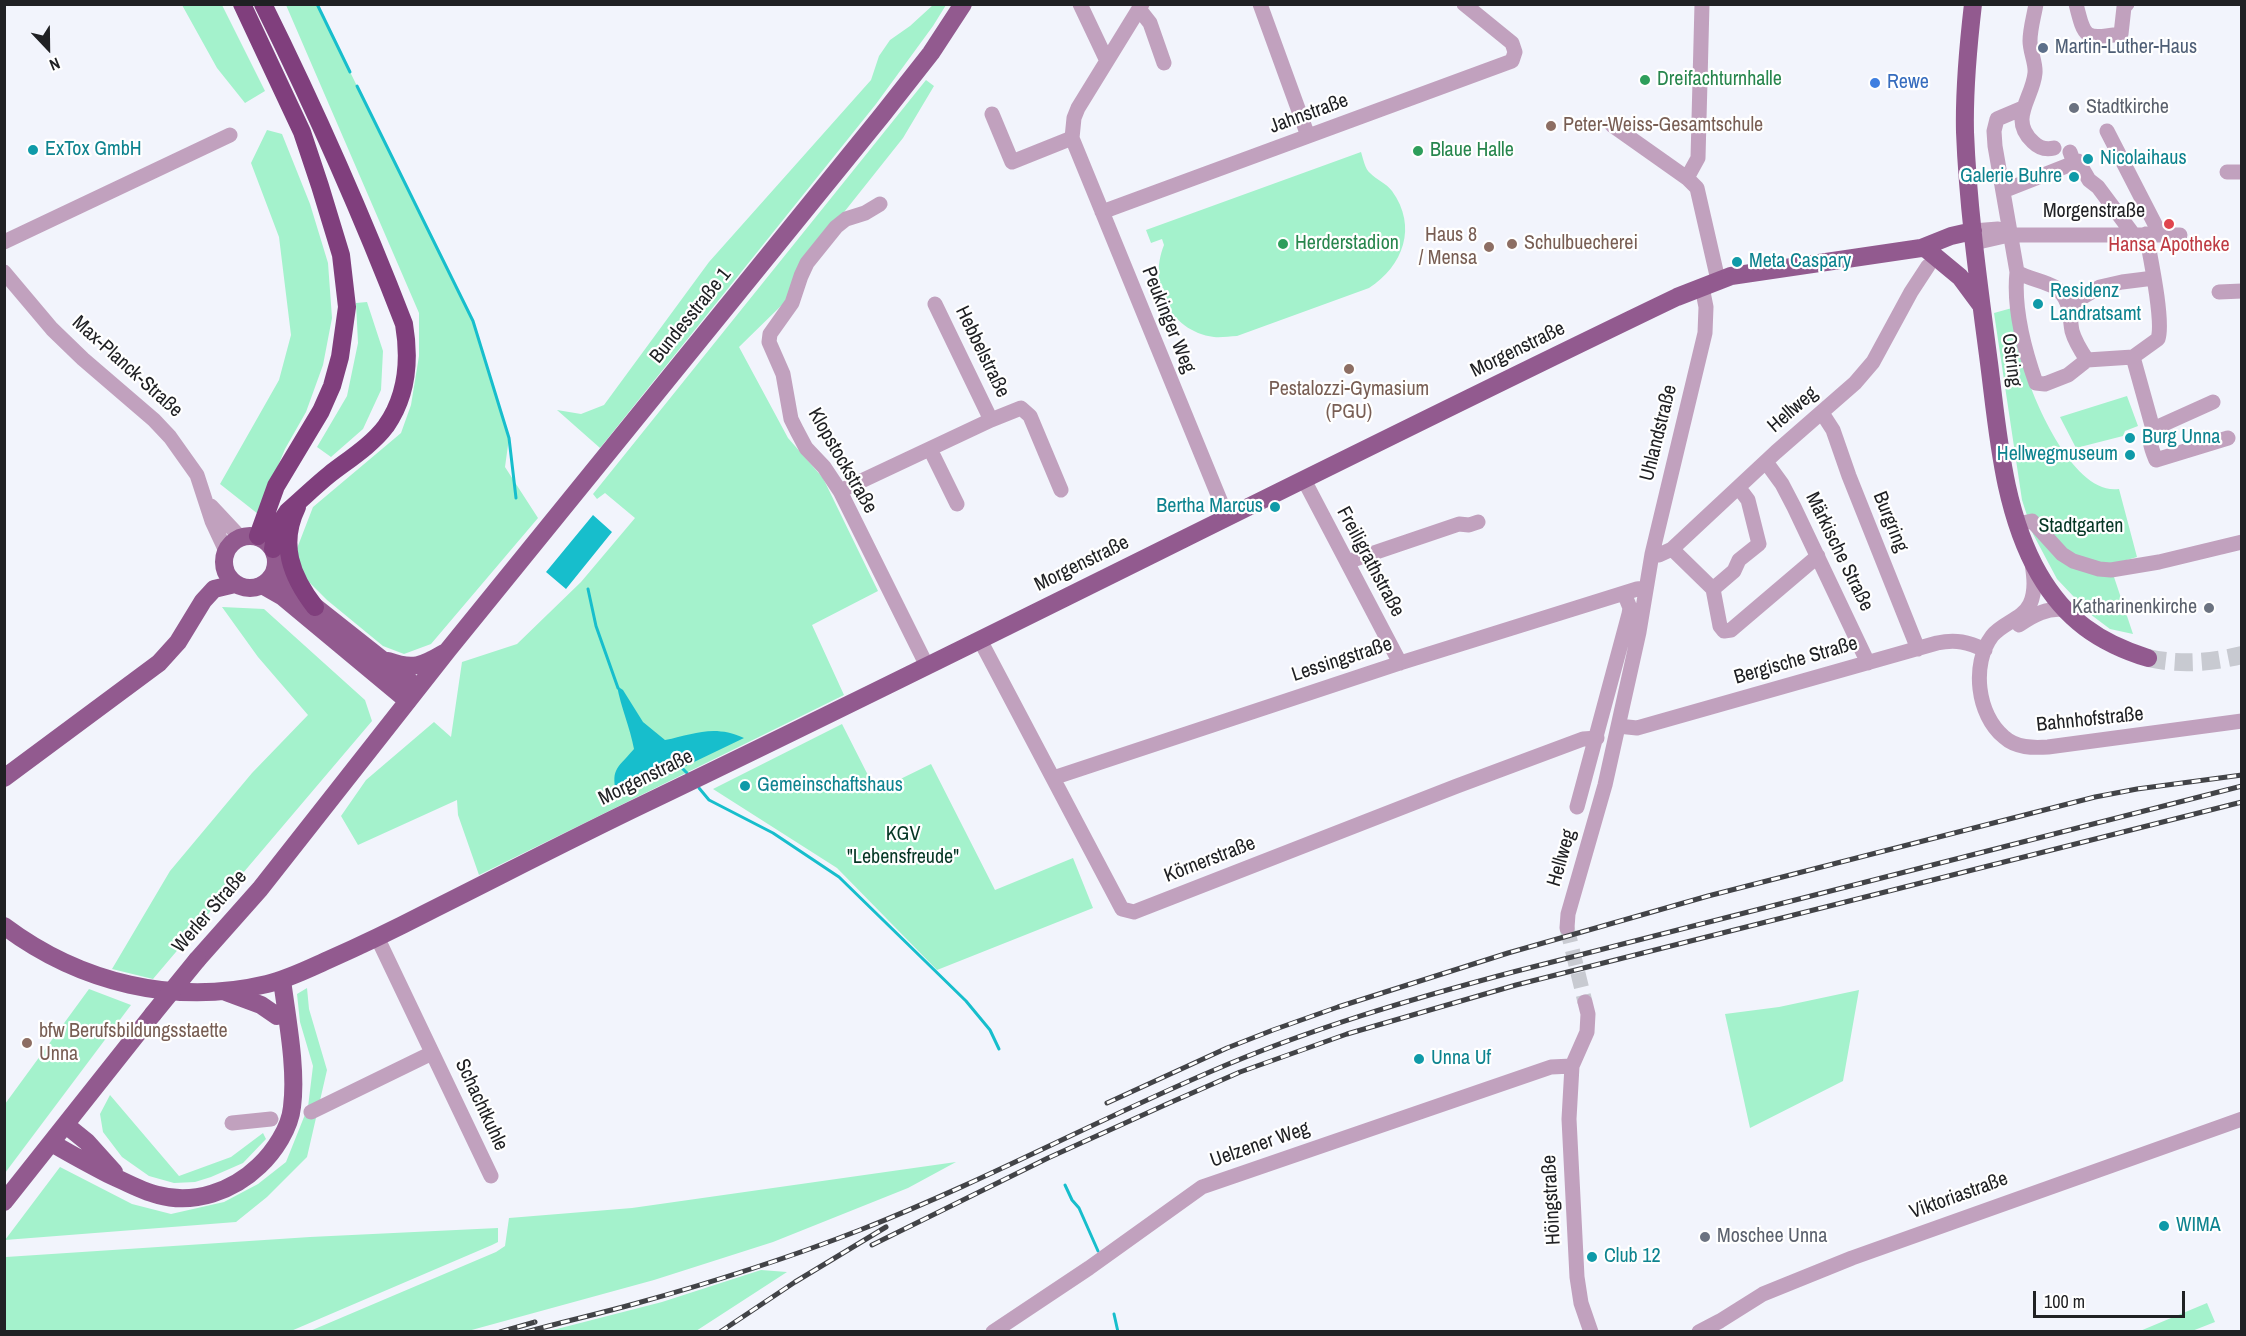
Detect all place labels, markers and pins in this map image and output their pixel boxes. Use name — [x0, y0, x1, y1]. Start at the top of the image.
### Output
place label: Martin-Luther-Haus — [2055, 36, 2197, 60]
marker: Martin-Luther-Haus — [2036, 41, 2050, 55]
place label: Dreifachturnhalle — [1657, 68, 1782, 92]
place label: Rewe — [1887, 71, 1929, 95]
marker: Dreifachturnhalle — [1638, 73, 1652, 87]
marker: Rewe — [1868, 76, 1882, 90]
place label: Stadtkirche — [2086, 96, 2169, 120]
marker: Stadtkirche — [2067, 101, 2081, 115]
place label: Peter-Weiss-Gesamtschule — [1563, 114, 1763, 138]
marker: Peter-Weiss-Gesamtschule — [1544, 119, 1558, 133]
place label: ExTox GmbH — [45, 138, 142, 162]
place label: Blaue Halle — [1430, 139, 1514, 163]
marker: ExTox GmbH — [26, 143, 40, 157]
marker: Blaue Halle — [1411, 144, 1425, 158]
place label: Nicolaihaus — [2100, 147, 2187, 171]
marker: Nicolaihaus — [2081, 152, 2095, 166]
place label: Galerie Buhre — [1960, 165, 2062, 189]
marker: Galerie Buhre — [2067, 170, 2081, 184]
marker: Hansa Apotheke — [2162, 217, 2176, 231]
place label: Haus 8 / Mensa — [1419, 224, 1477, 271]
place label: Herderstadion — [1295, 232, 1399, 256]
place label: Schulbuecherei — [1524, 232, 1638, 256]
place label: Hansa Apotheke — [2108, 234, 2230, 258]
marker: Herderstadion — [1276, 237, 1290, 251]
marker: Schulbuecherei — [1505, 237, 1519, 251]
marker: Haus 8 / Mensa — [1482, 240, 1496, 254]
place label: Meta Caspary — [1749, 250, 1851, 274]
marker: Meta Caspary — [1730, 255, 1744, 269]
place label: Residenz Landratsamt — [2050, 280, 2141, 327]
marker: Residenz Landratsamt — [2031, 297, 2045, 311]
marker: Pestalozzi-Gymasium (PGU) — [1342, 362, 1356, 376]
place label: Pestalozzi-Gymasium (PGU) — [1269, 378, 1429, 425]
place label: Burg Unna — [2142, 426, 2220, 450]
marker: Burg Unna — [2123, 431, 2137, 445]
place label: Hellwegmuseum — [1997, 443, 2118, 467]
marker: Hellwegmuseum — [2123, 448, 2137, 462]
place label: Bertha Marcus — [1156, 495, 1263, 519]
marker: Bertha Marcus — [1268, 500, 1282, 514]
place label: Katharinenkirche — [2072, 596, 2197, 620]
marker: Katharinenkirche — [2202, 601, 2216, 615]
place label: Gemeinschaftshaus — [757, 774, 903, 798]
marker: Gemeinschaftshaus — [738, 779, 752, 793]
place label: bfw Berufsbildungsstaette Unna — [39, 1020, 228, 1067]
marker: bfw Berufsbildungsstaette Unna — [20, 1036, 34, 1050]
place label: Unna Uf — [1431, 1047, 1491, 1071]
marker: Unna Uf — [1412, 1052, 1426, 1066]
place label: WIMA — [2176, 1214, 2221, 1238]
marker: WIMA — [2157, 1219, 2171, 1233]
place label: Moschee Unna — [1717, 1225, 1827, 1249]
marker: Moschee Unna — [1698, 1230, 1712, 1244]
place label: Club 12 — [1604, 1245, 1661, 1269]
marker: Club 12 — [1585, 1250, 1599, 1264]

